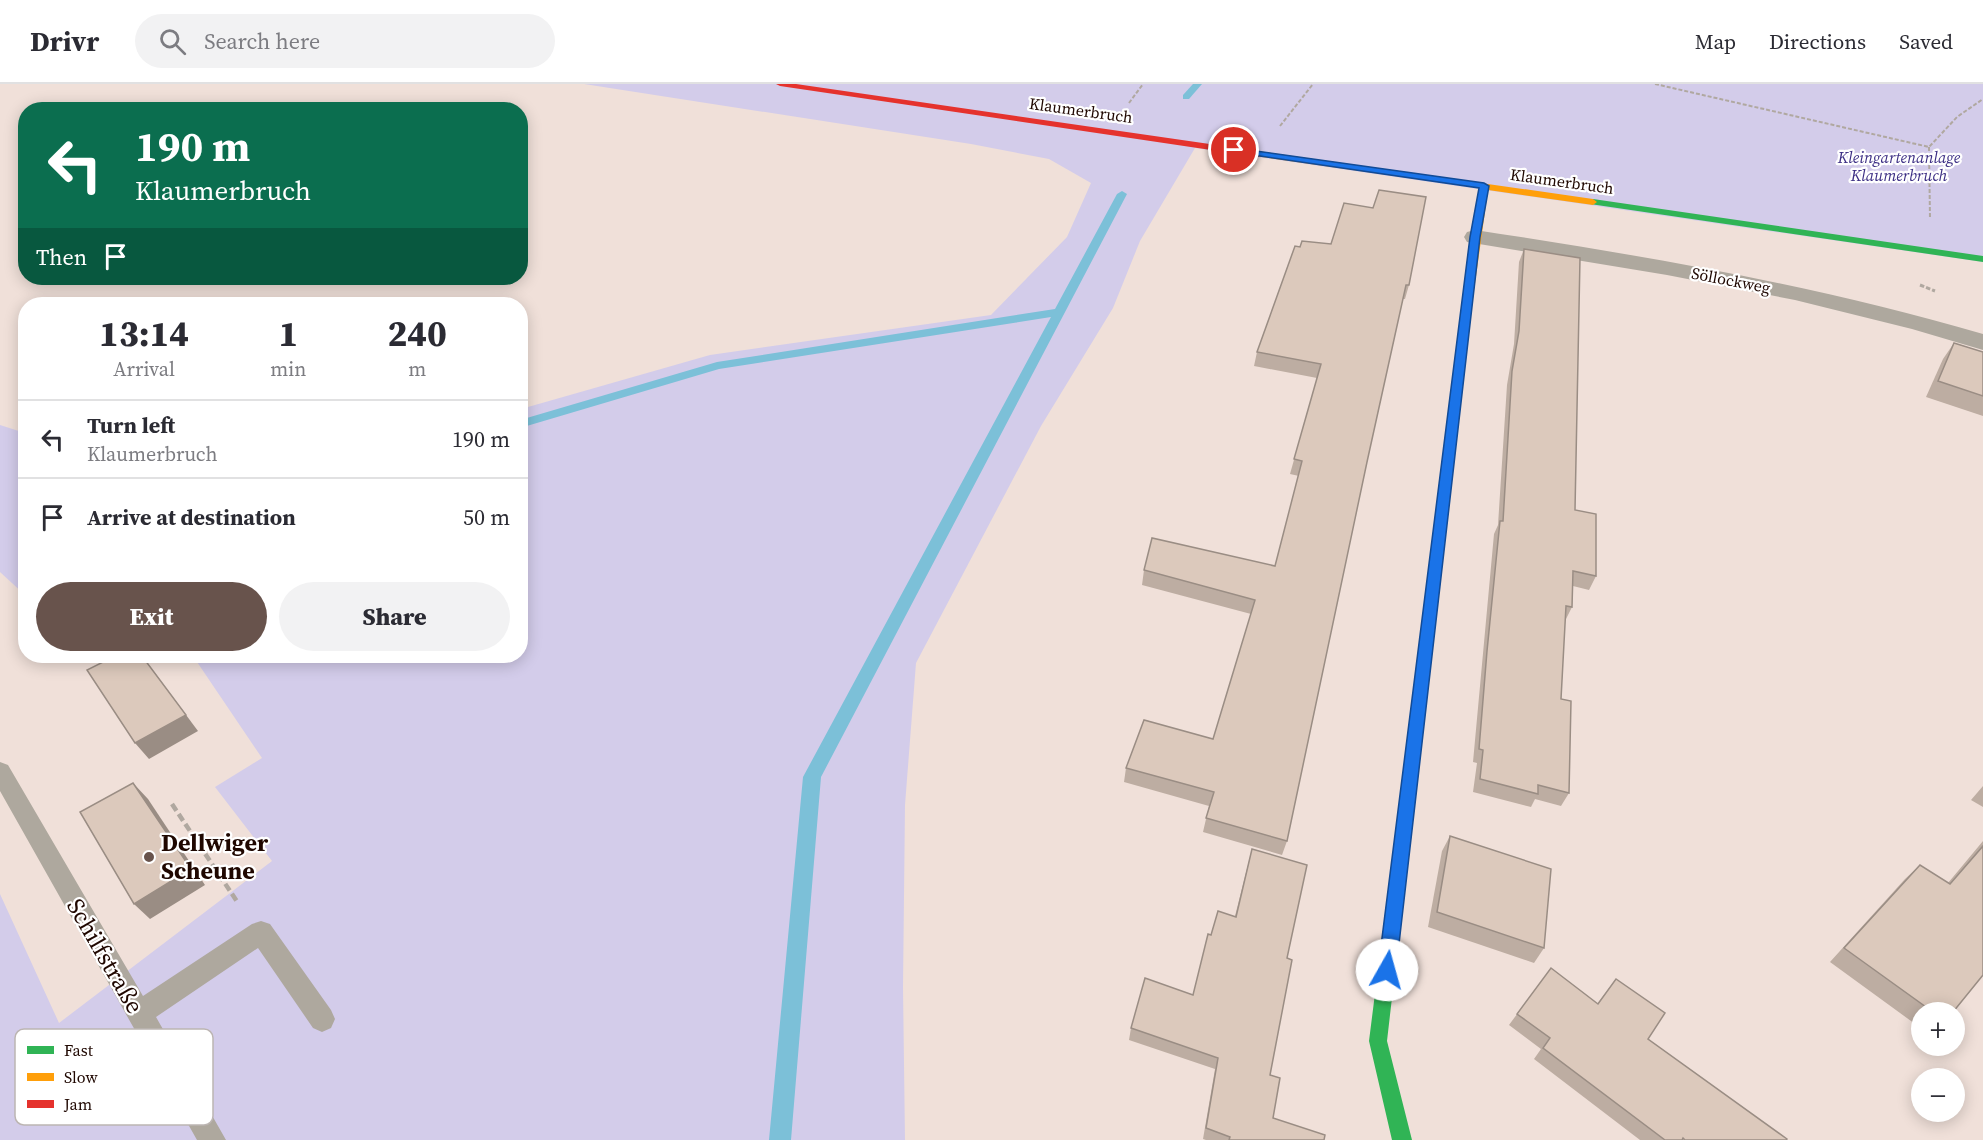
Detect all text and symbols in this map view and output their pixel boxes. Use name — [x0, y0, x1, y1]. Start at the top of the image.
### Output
search box — [135, 14, 555, 68]
text: Drivr — [30, 22, 99, 60]
icon: search — [156, 25, 189, 58]
text: Search here — [204, 26, 320, 56]
text: Map — [1695, 27, 1736, 56]
text: Directions — [1769, 27, 1866, 56]
text: Saved — [1899, 27, 1953, 56]
street label: Klaumerbruch — [1028, 92, 1135, 128]
text: 190 m — [135, 117, 250, 175]
pin — [1208, 124, 1259, 175]
icon: left — [36, 126, 114, 204]
icon: arrive — [1217, 133, 1250, 166]
park label: Kleingartenanlage Klaumerbruch — [1837, 146, 1961, 186]
street label: Klaumerbruch — [1509, 163, 1616, 199]
text: Klaumerbruch — [135, 172, 311, 209]
icon: arrive — [99, 240, 132, 273]
text: Then — [36, 242, 87, 272]
street label: Söllockweg — [1690, 262, 1772, 298]
text: 13:14 — [99, 309, 189, 358]
text: 1 — [278, 309, 298, 358]
text: 240 — [387, 309, 447, 358]
text: Arrival — [113, 355, 175, 383]
text: min — [270, 355, 306, 383]
text: m — [408, 355, 426, 383]
text: Turn left — [87, 410, 175, 440]
icon: left — [36, 423, 69, 456]
text: 190 m — [452, 424, 510, 454]
text: Klaumerbruch — [87, 440, 217, 468]
icon: arrive — [36, 501, 69, 534]
text: Arrive at destination — [87, 502, 296, 532]
text: 50 m — [463, 502, 510, 532]
button: Exit — [36, 582, 267, 651]
button: Share — [279, 582, 510, 651]
place label: Dellwiger Scheune — [161, 826, 269, 887]
marker: Dellwiger Scheune — [142, 850, 156, 864]
street label: Schilfstraße — [59, 892, 152, 1019]
position arrow — [1355, 938, 1419, 1002]
map controls — [1911, 1002, 1965, 1122]
button: + — [1911, 1002, 1965, 1056]
legend — [15, 1029, 213, 1125]
text: Fast — [64, 1039, 94, 1061]
text: Slow — [64, 1066, 99, 1088]
button: − — [1911, 1068, 1965, 1122]
text: Jam — [63, 1093, 92, 1115]

